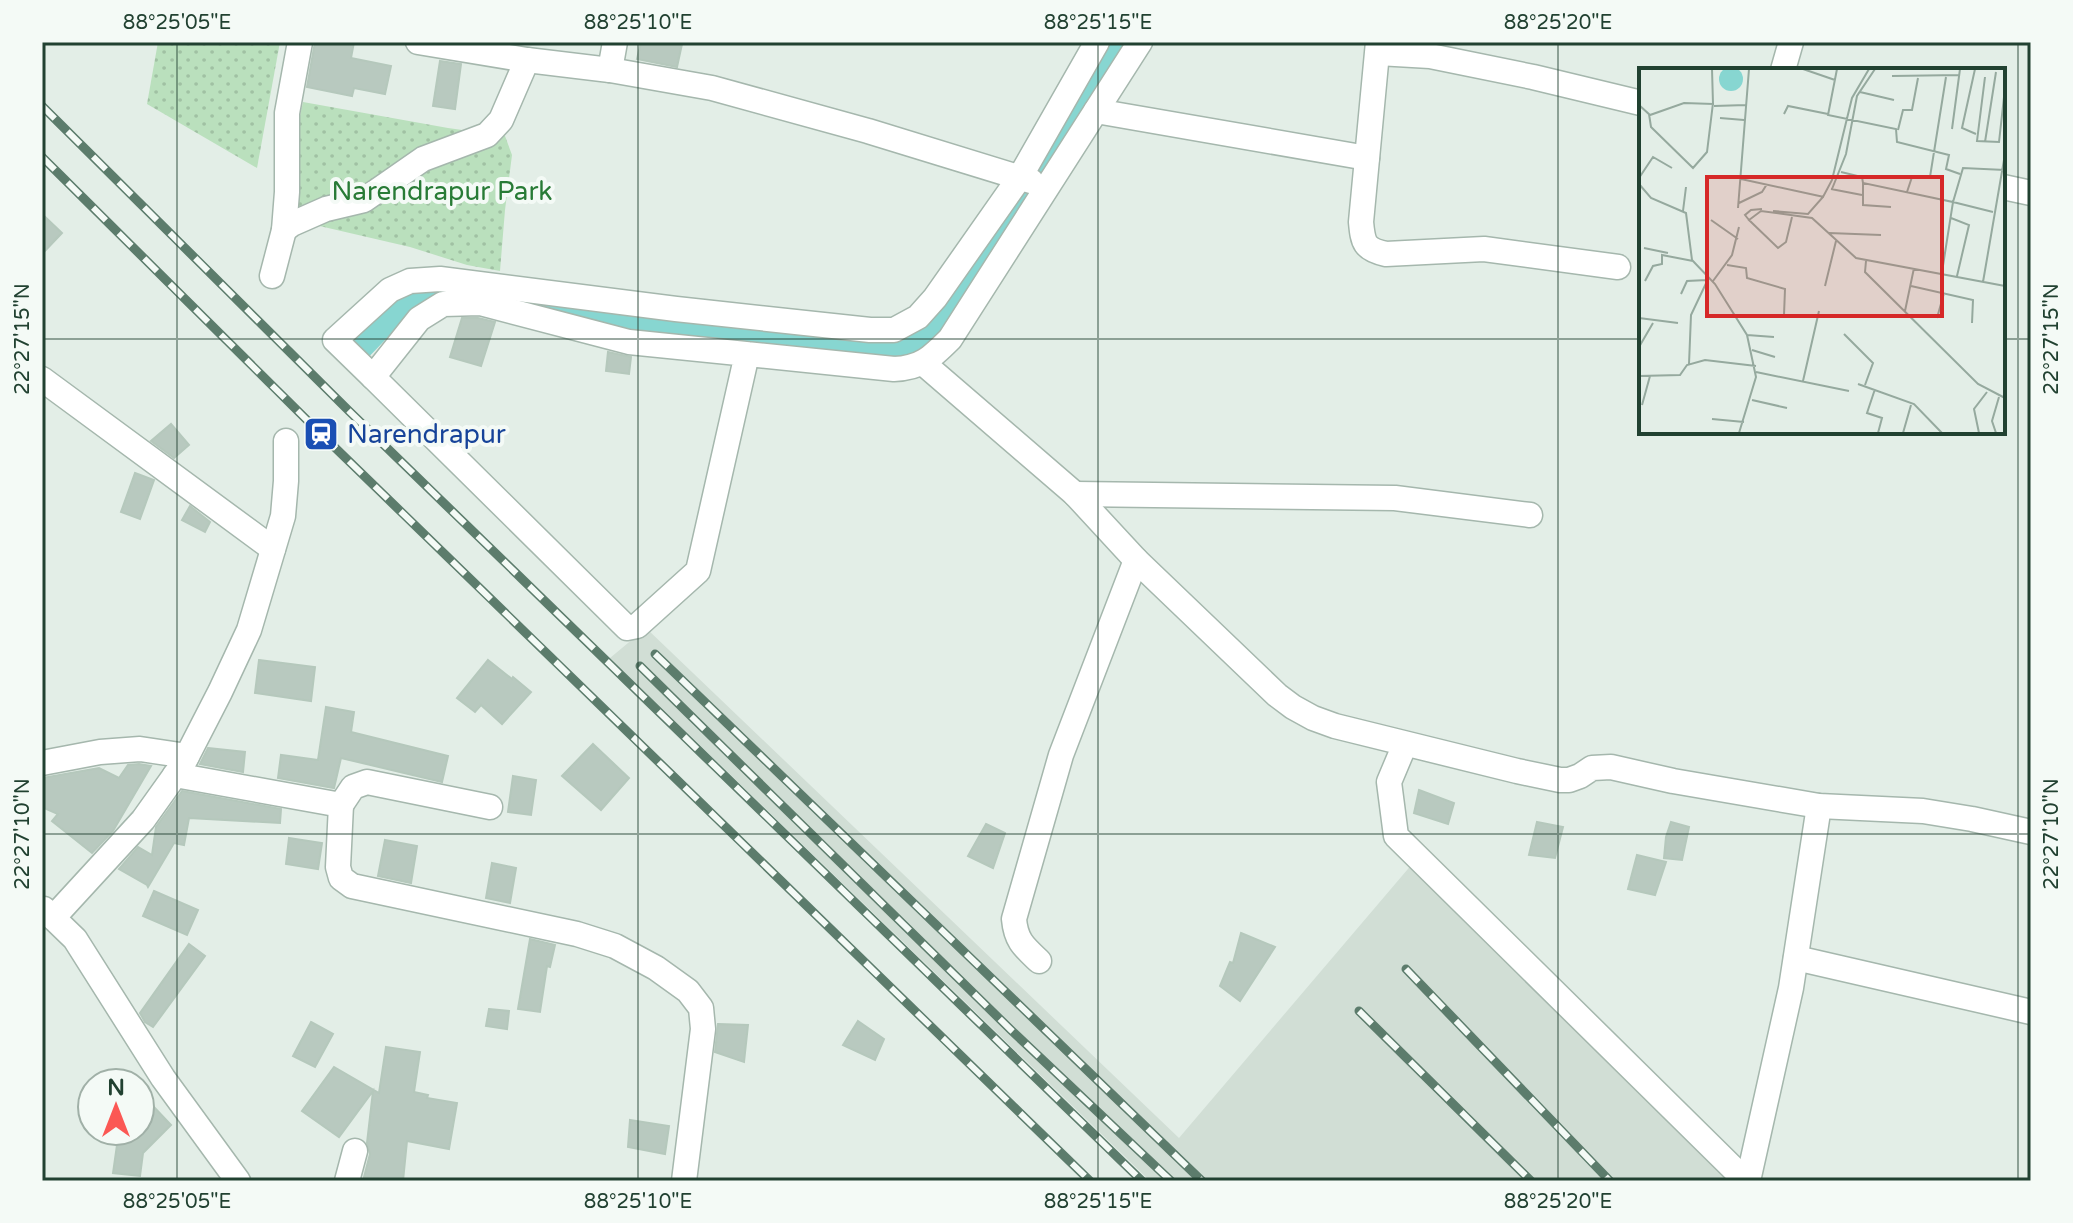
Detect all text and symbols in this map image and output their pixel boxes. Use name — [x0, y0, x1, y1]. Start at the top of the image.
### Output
text: 88°25'05"E — [123, 11, 231, 35]
text: 88°25'10"E — [584, 11, 692, 35]
text: 88°25'15"E — [1044, 11, 1152, 35]
text: 88°25'20"E — [1504, 11, 1612, 35]
inset map — [1639, 68, 2005, 434]
park label: Narendrapur Park — [331, 176, 553, 207]
text: 22°27'15"N — [11, 283, 35, 395]
text: 22°27'15"N — [2040, 283, 2064, 395]
station icon: Narendrapur — [302, 415, 340, 453]
place label: Narendrapur — [347, 419, 506, 450]
text: 22°27'10"N — [11, 778, 35, 890]
text: 22°27'10"N — [2040, 778, 2064, 890]
north arrow — [76, 1067, 156, 1147]
text: N — [107, 1075, 125, 1101]
text: 88°25'05"E — [123, 1190, 231, 1214]
text: 88°25'10"E — [584, 1190, 692, 1214]
text: 88°25'15"E — [1044, 1190, 1152, 1214]
text: 88°25'20"E — [1504, 1190, 1612, 1214]

